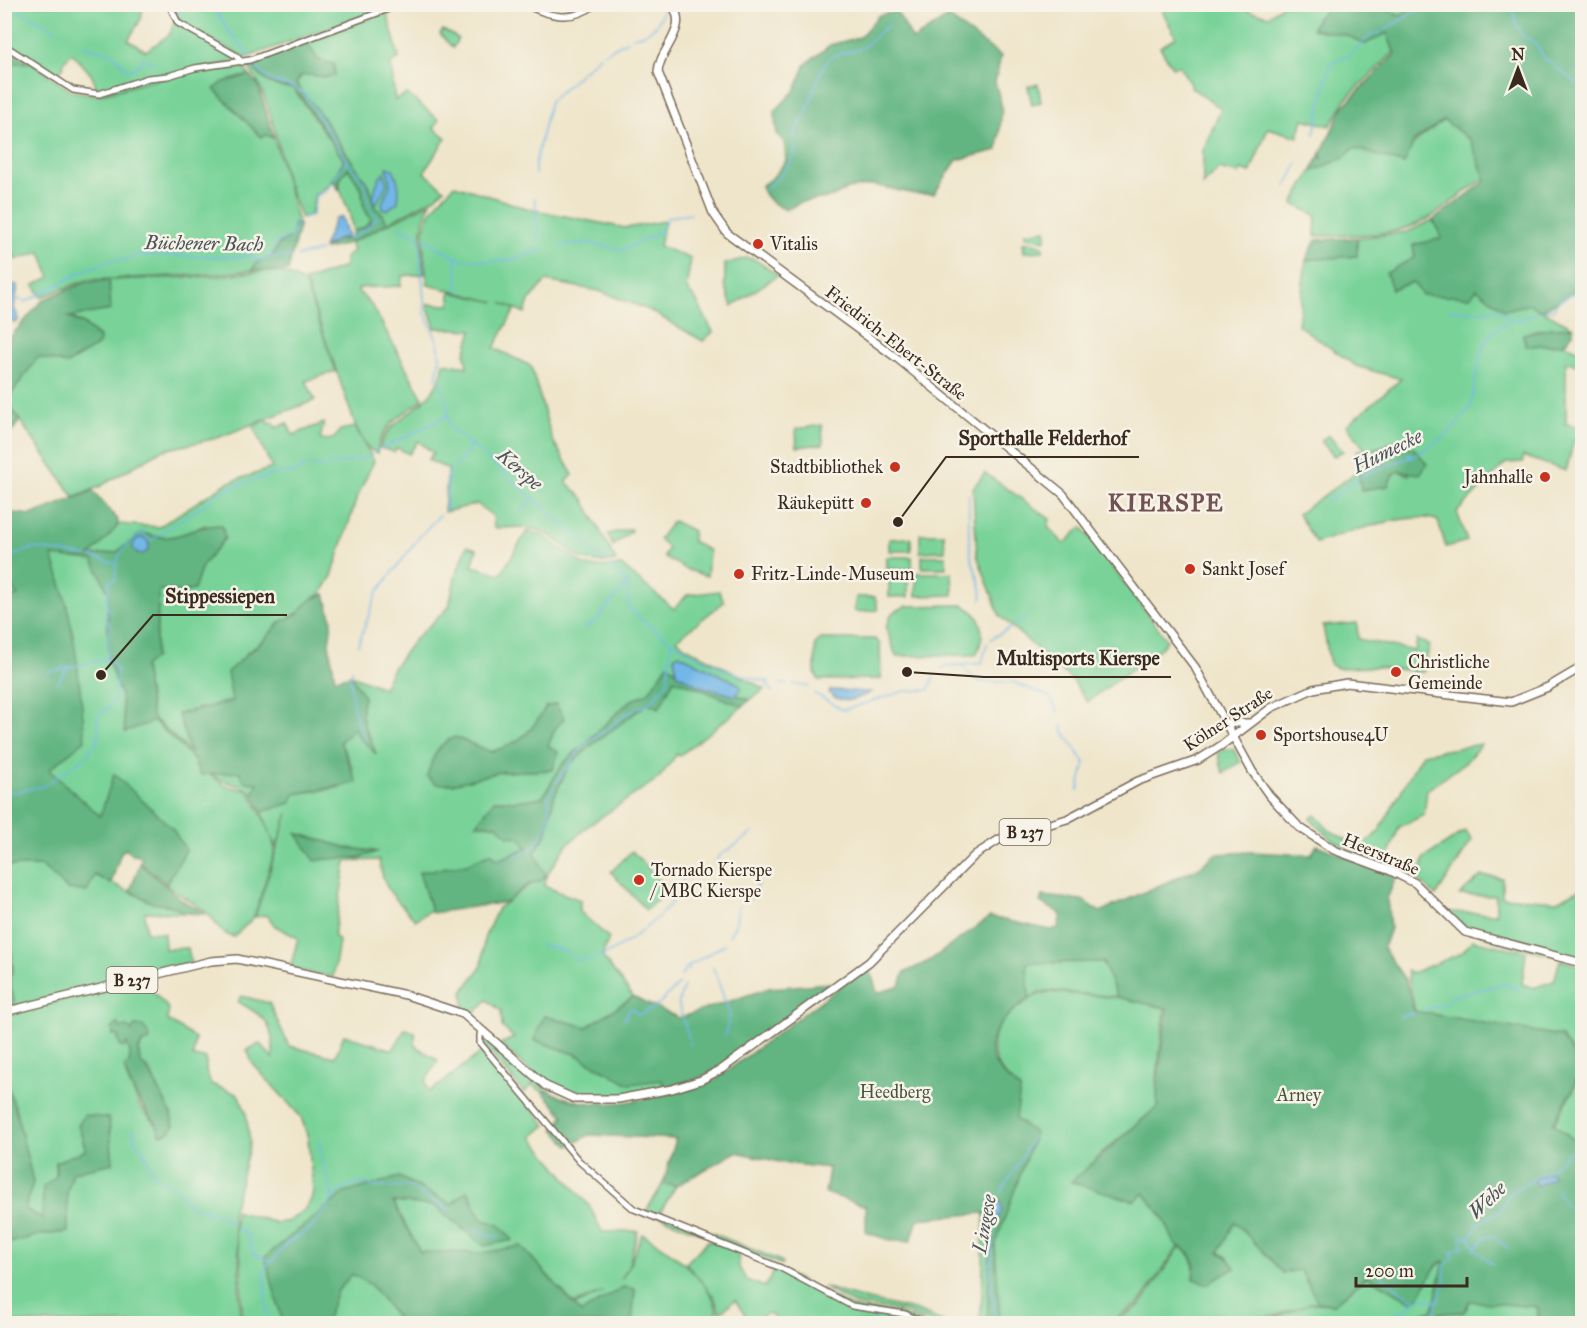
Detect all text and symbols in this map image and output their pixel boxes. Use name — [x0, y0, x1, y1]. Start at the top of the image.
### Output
north arrow — [1488, 39, 1548, 99]
text: N — [1511, 45, 1525, 64]
water label: Büchener Bach — [143, 230, 264, 256]
place label: Vitalis — [769, 233, 818, 255]
marker: Vitalis — [751, 237, 765, 251]
street label: Friedrich-Ebert-Straße — [821, 281, 971, 405]
callout: Sporthalle Felderhof — [946, 419, 1139, 457]
water label: Humecke — [1347, 424, 1426, 479]
text: Sporthalle Felderhof — [958, 426, 1131, 451]
water label: Kerspe — [491, 442, 548, 496]
place label: Stadtbibliothek — [770, 456, 884, 478]
marker: Stadtbibliothek — [888, 460, 902, 474]
place label: Jahnhalle — [1462, 466, 1533, 489]
marker: Jahnhalle — [1538, 470, 1552, 484]
district label: KIERSPE — [1108, 488, 1224, 518]
place label: Räukepütt — [777, 492, 855, 514]
marker: Räukepütt — [859, 496, 873, 510]
place label: Sankt Josef — [1202, 558, 1287, 581]
marker: Sankt Josef — [1183, 562, 1197, 576]
place label: Fritz-Linde-Museum — [751, 563, 915, 585]
marker: Fritz-Linde-Museum — [732, 567, 746, 581]
callout: Stippessiepen — [153, 577, 287, 615]
text: Stippessiepen — [165, 584, 275, 609]
callout: Multisports Kierspe — [984, 639, 1171, 677]
text: Multisports Kierspe — [996, 646, 1161, 671]
place label: Christliche Gemeinde — [1408, 651, 1490, 694]
marker: Christliche Gemeinde — [1389, 665, 1403, 679]
street label: Kölner Straße — [1179, 682, 1277, 756]
place label: Sportshouse4U — [1273, 724, 1389, 746]
marker: Sportshouse4U — [1254, 728, 1268, 742]
road number: B 237 — [1000, 819, 1050, 845]
street label: Heerstraße — [1339, 828, 1423, 880]
place label: Tornado Kierspe / MBC Kierspe — [649, 859, 772, 902]
marker: Tornado Kierspe / MBC Kierspe — [632, 873, 646, 887]
road number: B 237 — [106, 967, 158, 993]
park label: Heedberg — [860, 1081, 931, 1104]
park label: Arney — [1276, 1084, 1322, 1106]
water label: Wehe — [1463, 1176, 1511, 1224]
water label: Lingese — [967, 1192, 1001, 1256]
scale bar — [1356, 1250, 1467, 1288]
text: 200 m — [1365, 1260, 1414, 1282]

